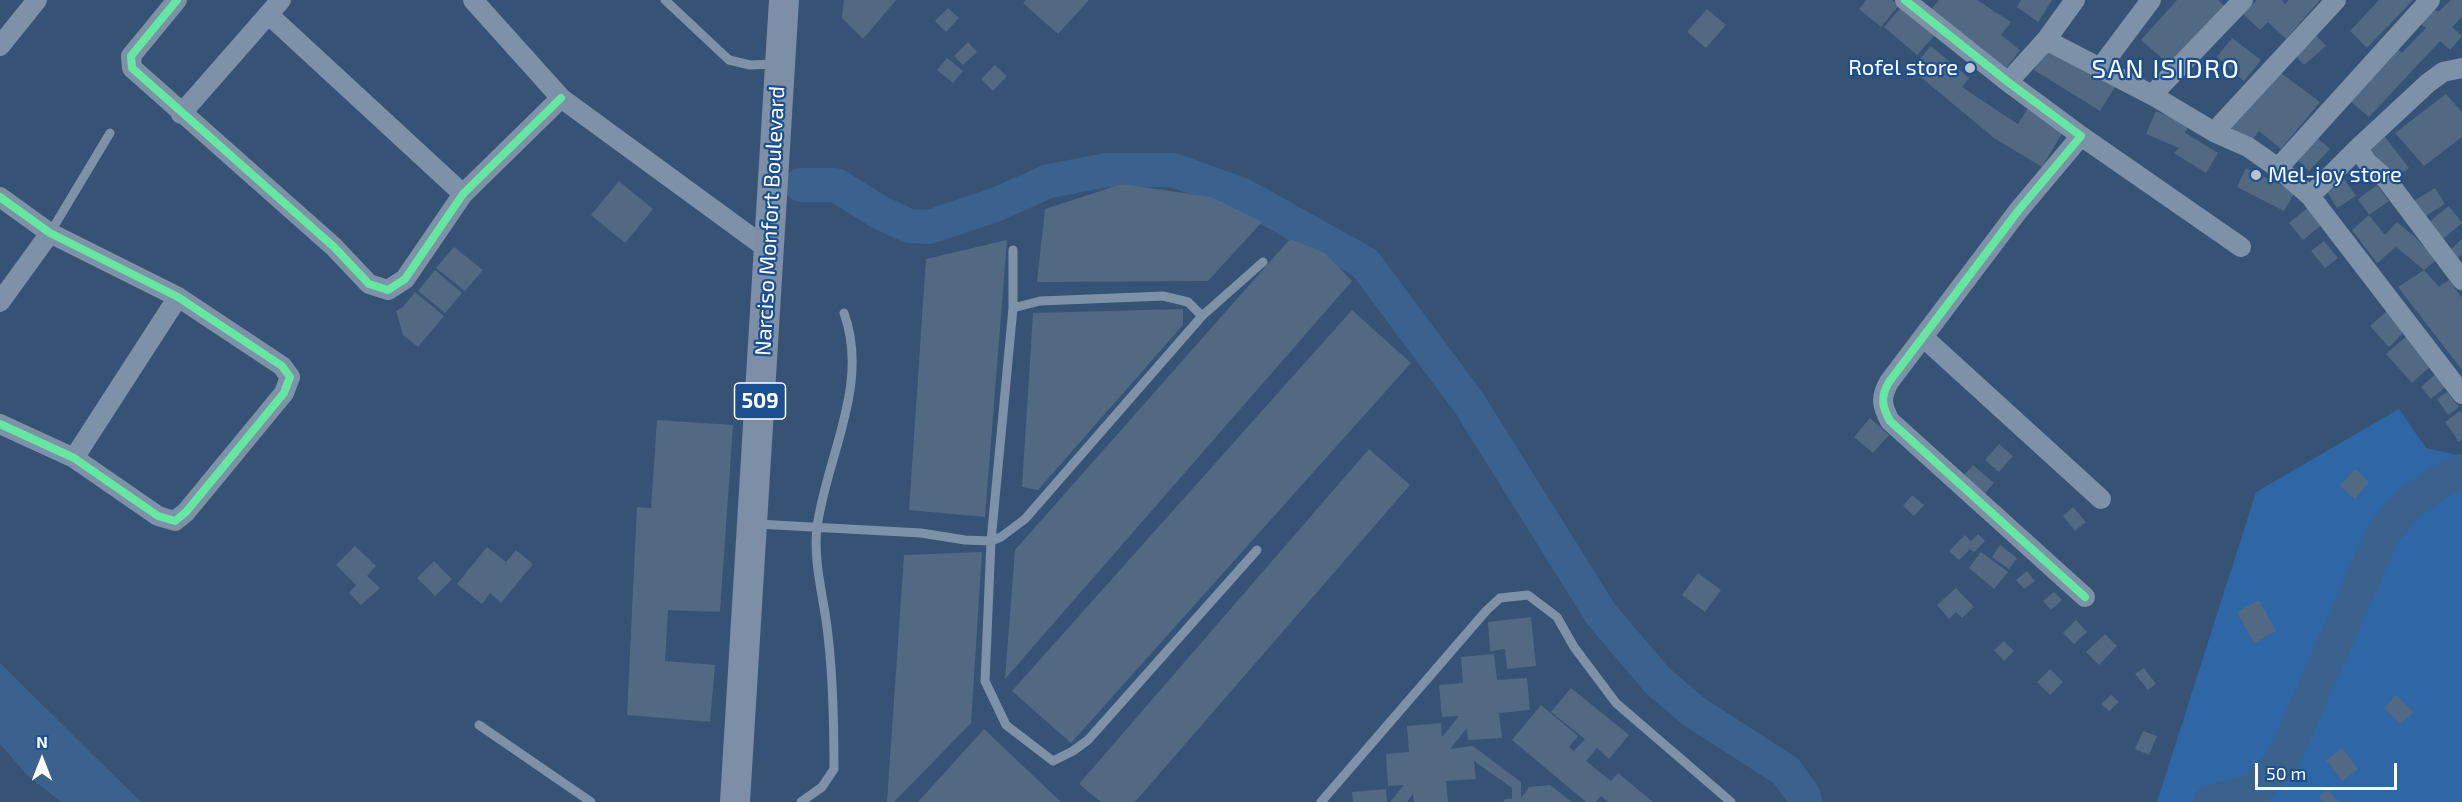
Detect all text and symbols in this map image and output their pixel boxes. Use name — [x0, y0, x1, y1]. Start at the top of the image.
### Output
district label: SAN ISIDRO — [2092, 53, 2240, 85]
place label: Rofel store — [1848, 55, 1958, 81]
marker: Rofel store — [1963, 61, 1977, 75]
street label: Narciso Monfort Boulevard — [750, 85, 790, 357]
place label: Mel-joy store — [2268, 162, 2402, 188]
marker: Mel-joy store — [2249, 168, 2263, 182]
road number: 509 — [734, 383, 786, 419]
north arrow — [12, 730, 72, 790]
text: N — [36, 732, 48, 751]
scale bar — [2258, 751, 2400, 789]
text: 50 m — [2266, 762, 2306, 784]

